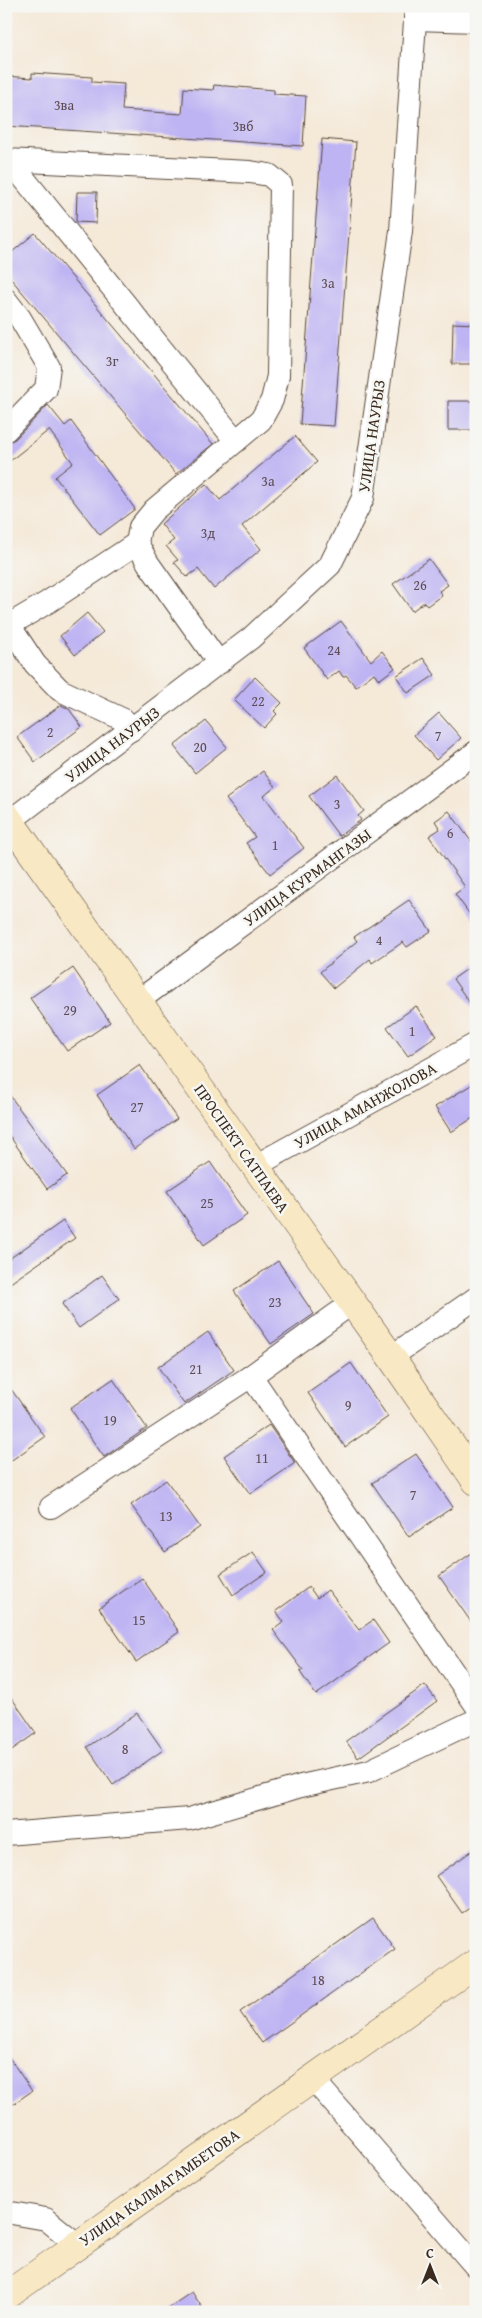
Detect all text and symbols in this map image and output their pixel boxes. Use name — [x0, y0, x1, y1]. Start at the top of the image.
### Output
house number: 3ва — [54, 95, 74, 115]
house number: 3вб — [233, 116, 253, 136]
house number: 3а — [321, 273, 335, 293]
house number: 3г — [106, 351, 118, 371]
street label: УЛИЦА НАУРЫЗ — [351, 378, 391, 494]
house number: 3а — [261, 471, 275, 491]
house number: 3д — [201, 523, 216, 543]
house number: 26 — [413, 575, 427, 595]
house number: 24 — [327, 640, 341, 660]
house number: 22 — [251, 691, 265, 711]
street label: УЛИЦА НАУРЫЗ — [59, 700, 165, 788]
house number: 2 — [47, 722, 53, 742]
house number: 7 — [435, 726, 442, 746]
house number: 20 — [193, 737, 207, 757]
house number: 3 — [334, 794, 340, 814]
street label: УЛИЦА КУРМАНГАЗЫ — [238, 822, 376, 932]
house number: 6 — [447, 823, 454, 843]
house number: 1 — [272, 835, 278, 855]
house number: 4 — [376, 930, 383, 950]
house number: 29 — [63, 1000, 77, 1020]
house number: 1 — [409, 1021, 415, 1041]
street label: УЛИЦА АМАНЖОЛОВА — [289, 1056, 441, 1154]
street label: ПРОСПЕКТ САТПАЕВА — [188, 1079, 296, 1218]
house number: 27 — [130, 1097, 144, 1117]
house number: 25 — [200, 1193, 214, 1213]
house number: 23 — [268, 1292, 282, 1312]
house number: 21 — [189, 1359, 203, 1379]
house number: 9 — [345, 1395, 352, 1415]
house number: 19 — [103, 1410, 117, 1430]
house number: 11 — [255, 1448, 269, 1468]
house number: 7 — [410, 1485, 417, 1505]
house number: 13 — [159, 1506, 173, 1526]
house number: 15 — [132, 1610, 146, 1630]
house number: 8 — [122, 1739, 129, 1759]
house number: 18 — [311, 1970, 325, 1990]
street label: УЛИЦА КАЛМАГАМБЕТОВА — [74, 2122, 244, 2252]
north arrow — [404, 2240, 454, 2290]
text: С — [426, 2243, 434, 2263]

